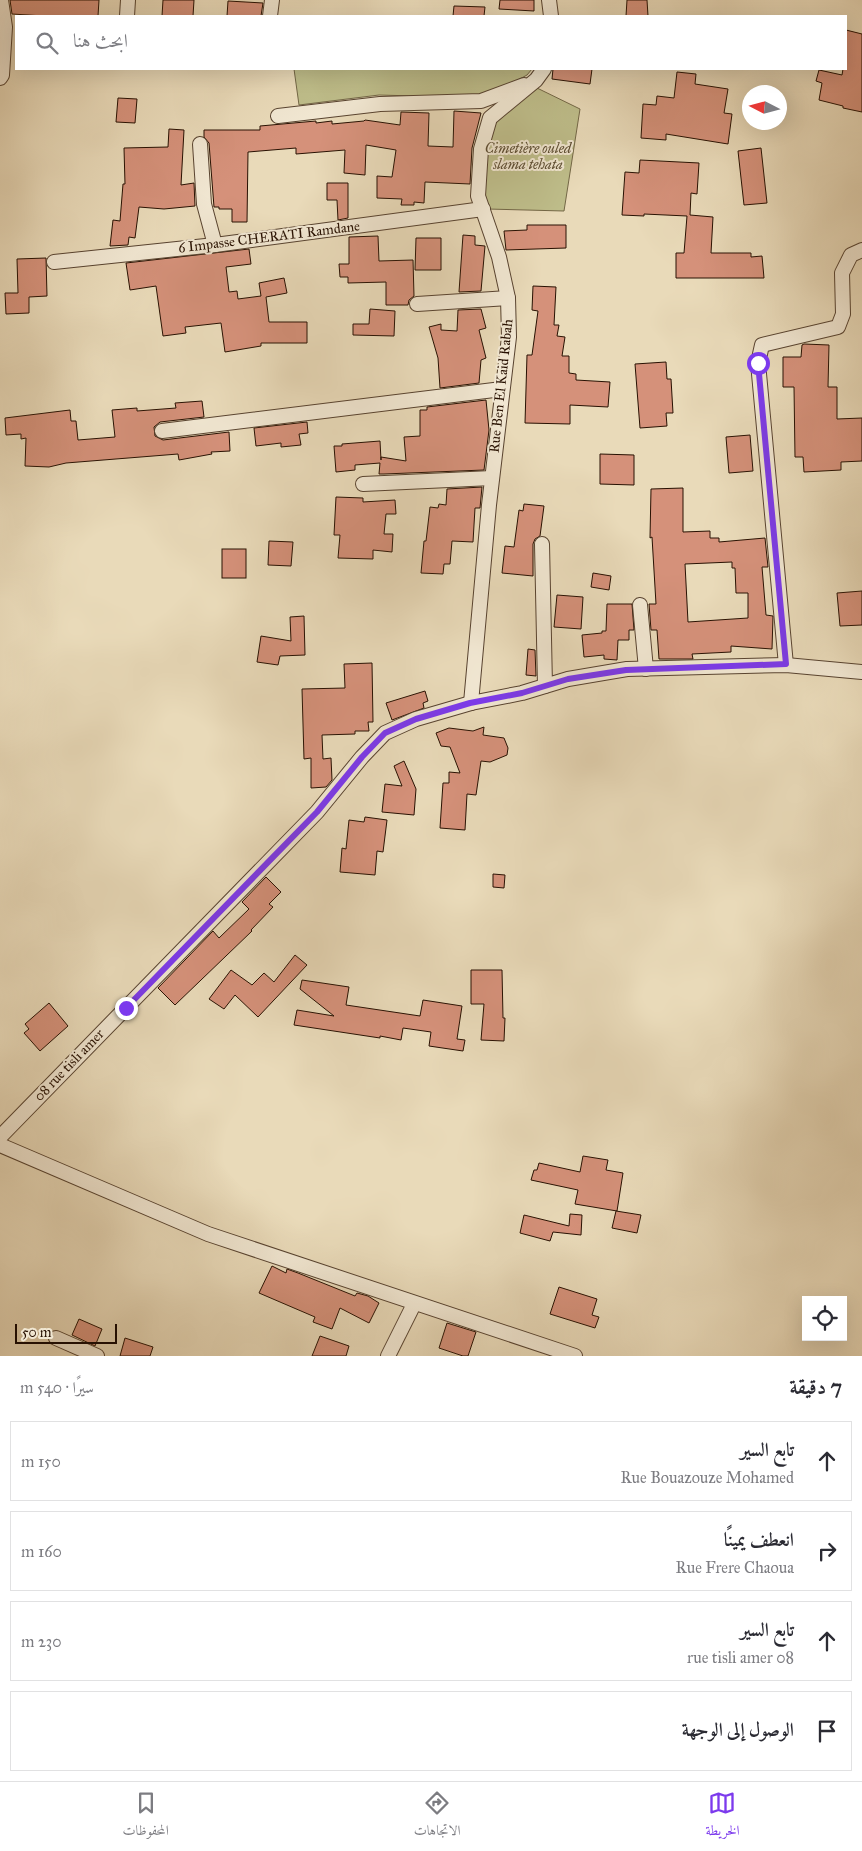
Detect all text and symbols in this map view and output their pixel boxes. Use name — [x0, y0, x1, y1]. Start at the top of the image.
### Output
search box — [15, 15, 847, 70]
icon: search — [33, 29, 61, 57]
text: ابحث هنا — [73, 29, 128, 52]
north arrow — [742, 85, 787, 130]
park label: Cimetière ouled slama tehata — [485, 140, 573, 173]
street label: 6 Impasse CHERATI Ramdane — [177, 217, 361, 257]
street label: Rue Ben El Kaid Rabah — [486, 318, 517, 454]
route start — [747, 352, 770, 375]
route end — [115, 997, 138, 1020]
street label: 08 rue tisli amer — [30, 1025, 108, 1105]
map controls — [802, 1296, 847, 1341]
button: locate — [802, 1296, 847, 1341]
scale bar — [15, 1321, 118, 1344]
text: 50 m — [22, 1324, 51, 1341]
text: 7 دقيقة — [790, 1374, 842, 1400]
text: سيرًا · 540 m — [20, 1378, 94, 1397]
text: تابع السير — [740, 1438, 794, 1461]
icon: ahead — [813, 1447, 841, 1475]
text: 150 m — [21, 1452, 61, 1471]
text: Rue Bouazouze Mohamed — [620, 1468, 794, 1487]
text: انعطف يمينًا — [724, 1528, 794, 1551]
icon: right — [813, 1537, 841, 1565]
text: 160 m — [21, 1542, 62, 1561]
text: Rue Frere Chaoua — [676, 1558, 794, 1577]
text: تابع السير — [740, 1618, 794, 1641]
icon: ahead — [813, 1627, 841, 1655]
text: 230 m — [21, 1632, 62, 1651]
text: 08 rue tisli amer — [687, 1648, 794, 1667]
icon: arrive — [813, 1717, 841, 1745]
text: الوصول إلى الوجهة — [682, 1718, 794, 1741]
tab: المحفوظات — [123, 1789, 169, 1844]
tab: الاتجاهات — [414, 1789, 460, 1844]
tab: الخريطة — [705, 1789, 740, 1844]

